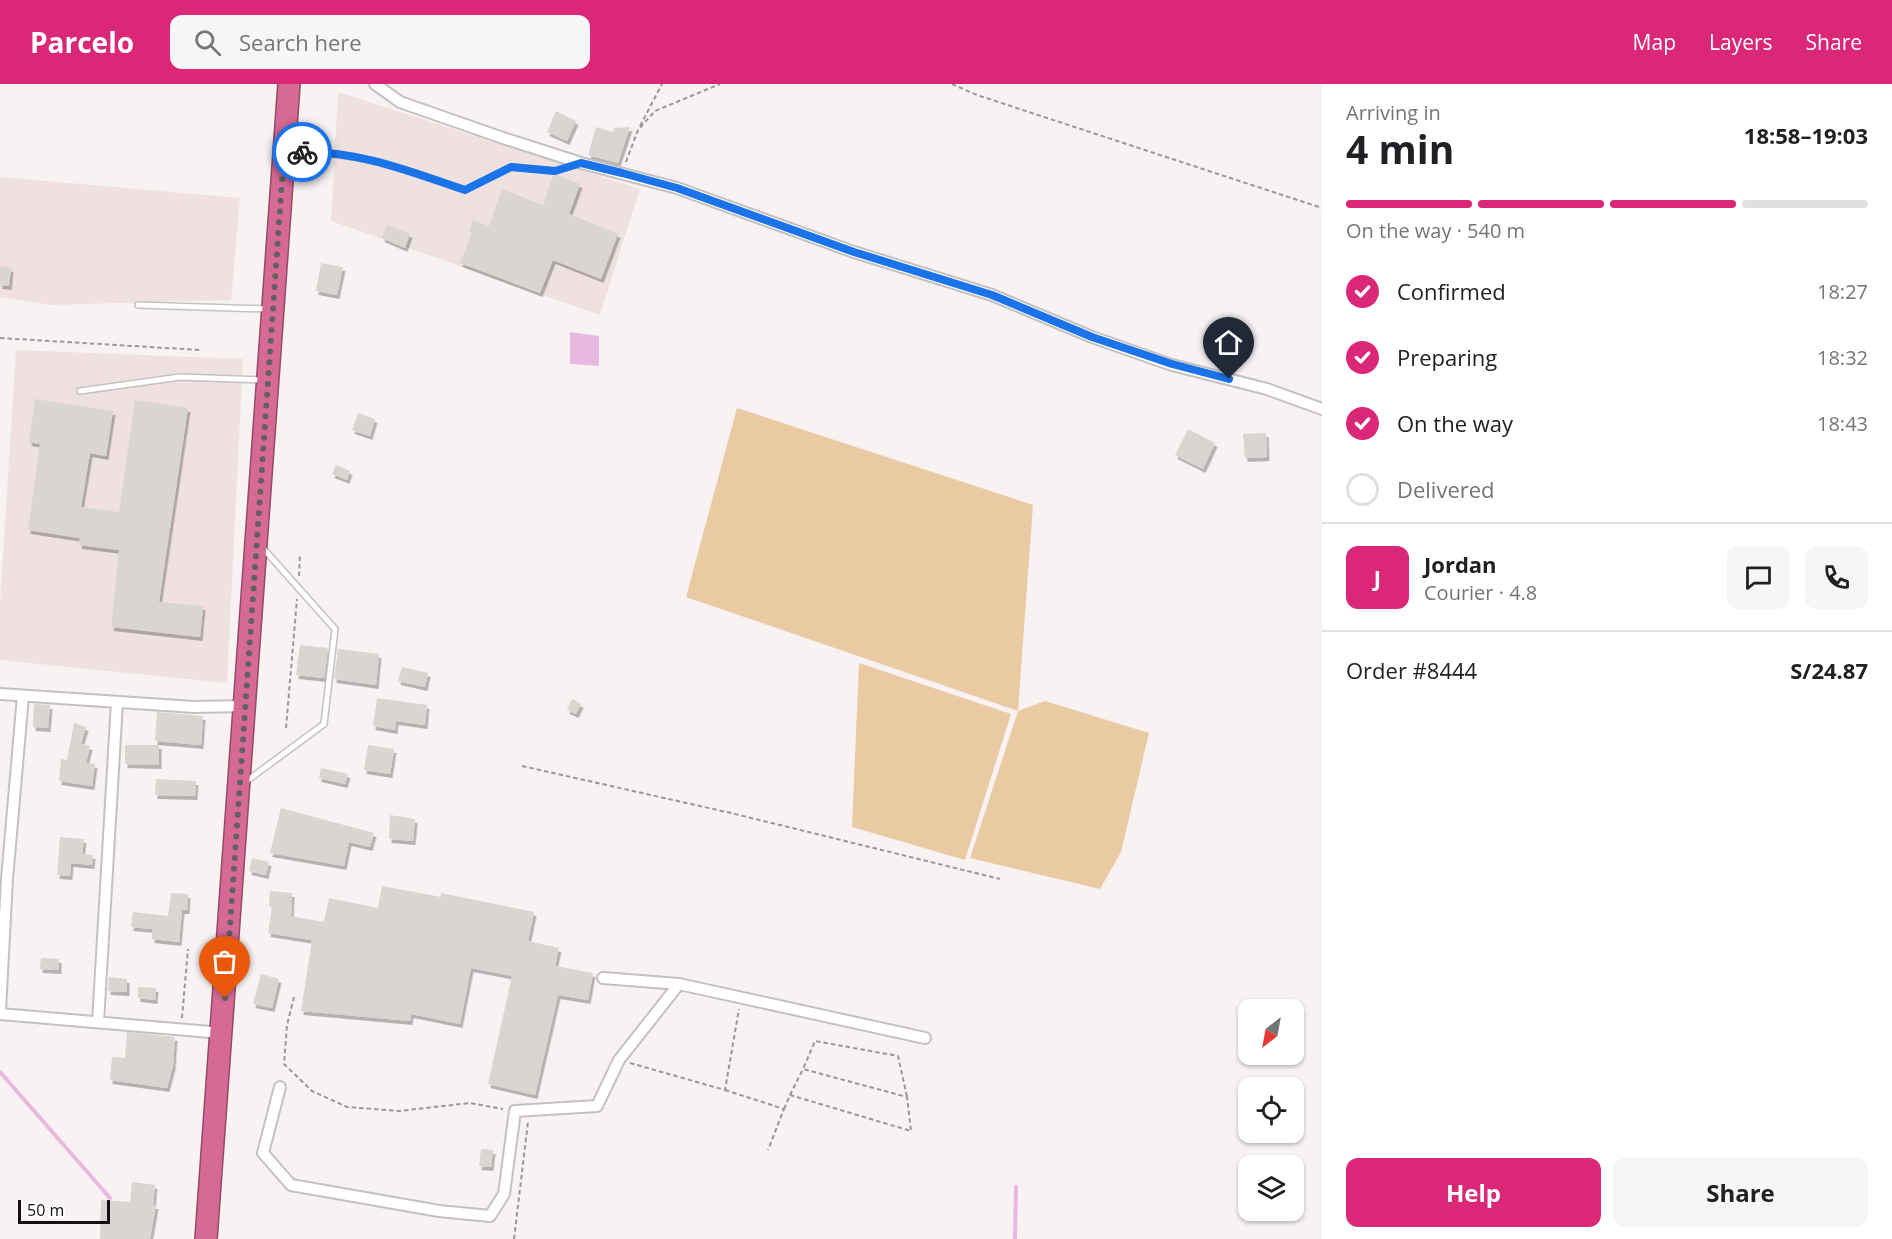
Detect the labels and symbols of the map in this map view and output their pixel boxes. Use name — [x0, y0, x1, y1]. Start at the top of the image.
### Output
courier — [272, 122, 332, 182]
pin — [1203, 317, 1254, 379]
pin — [199, 936, 250, 998]
north arrow — [1238, 999, 1304, 1065]
scale bar — [18, 1197, 110, 1224]

